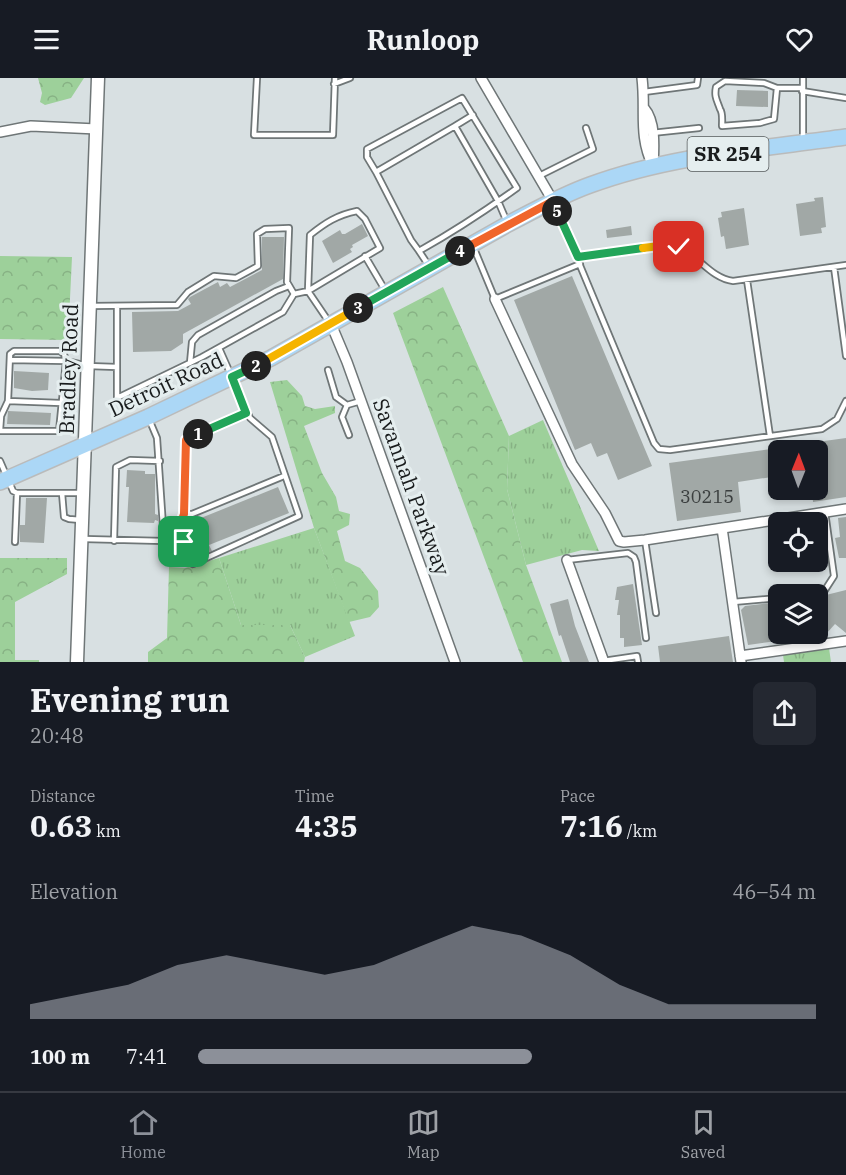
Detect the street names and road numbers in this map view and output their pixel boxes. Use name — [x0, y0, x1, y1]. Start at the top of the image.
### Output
road number: SR 254 — [688, 137, 768, 171]
street label: Bradley Road — [52, 303, 84, 435]
street label: Detroit Road — [104, 345, 228, 423]
street label: Savannah Parkway — [367, 394, 457, 580]

